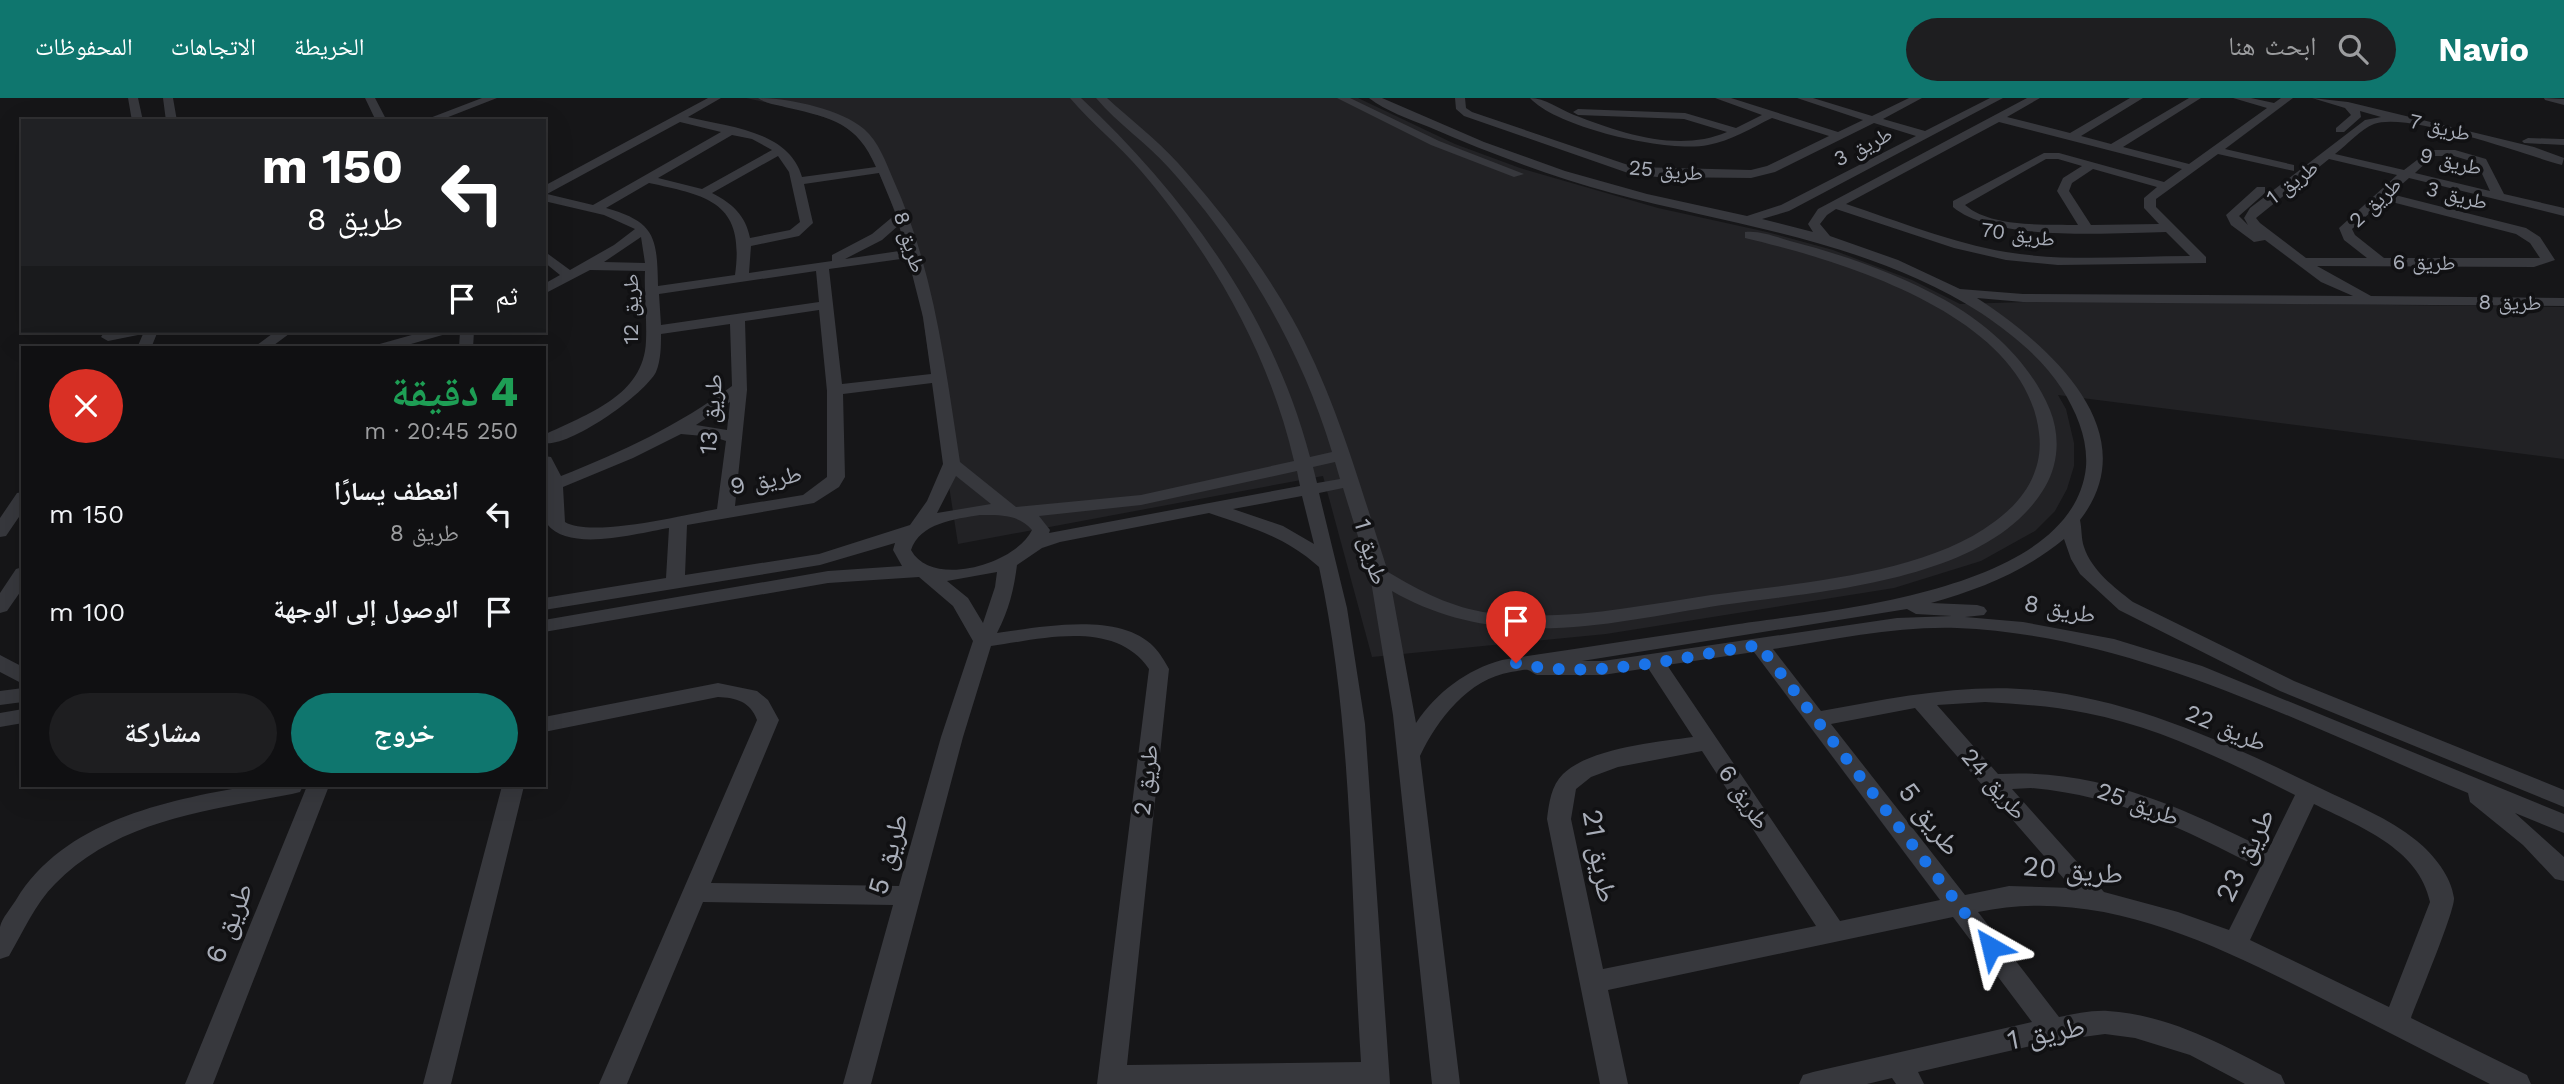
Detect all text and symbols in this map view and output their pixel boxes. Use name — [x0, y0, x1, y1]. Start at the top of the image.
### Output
search box — [1906, 18, 2396, 81]
icon: search — [2334, 30, 2372, 68]
text: Navio — [2438, 30, 2529, 69]
text: ابحث هنا — [2228, 31, 2316, 61]
text: المحفوظات — [35, 33, 133, 61]
text: الاتجاهات — [171, 33, 256, 61]
text: الخريطة — [294, 33, 365, 61]
street label: طريق 7 — [2407, 108, 2473, 147]
street label: طريق 3 — [1830, 121, 1897, 172]
text: 150 m — [262, 137, 403, 195]
street label: طريق 9 — [2417, 142, 2485, 181]
icon: left — [427, 147, 518, 238]
street label: طريق 25 — [1628, 154, 1704, 187]
street label: طريق 1 — [2261, 154, 2323, 210]
street label: طريق 2 — [2344, 172, 2407, 233]
street label: طريق 3 — [2423, 175, 2490, 216]
text: طريق 8 — [307, 200, 403, 238]
street label: طريق 8 — [888, 208, 931, 276]
street label: طريق 70 — [1979, 216, 2057, 253]
street label: طريق 6 — [2392, 249, 2456, 276]
street label: طريق 12 — [618, 274, 644, 344]
icon: arrive — [443, 280, 481, 318]
text: ثم — [495, 281, 518, 311]
street label: طريق 8 — [2478, 289, 2542, 316]
text: 4 دقيقة — [391, 367, 518, 416]
button: close — [49, 369, 123, 443]
street label: طريق 13 — [694, 373, 728, 455]
text: 250 m · 20:45 — [364, 418, 518, 445]
street label: طريق 9 — [728, 459, 804, 501]
text: انعطف يسارًا — [334, 476, 459, 506]
icon: left — [480, 495, 518, 533]
text: 150 m — [49, 499, 124, 529]
street label: طريق 1 — [1348, 516, 1394, 588]
text: طريق 8 — [390, 520, 459, 547]
street label: طريق 8 — [2022, 589, 2098, 629]
pin — [1486, 591, 1546, 663]
icon: arrive — [480, 593, 518, 631]
text: الوصول إلى الوجهة — [273, 594, 459, 624]
text: 100 m — [49, 597, 125, 627]
icon: arrive — [1497, 602, 1535, 640]
button: مشاركة — [49, 693, 277, 773]
button: خروج — [291, 693, 518, 773]
street label: طريق 22 — [2181, 698, 2271, 758]
street label: طريق 2 — [1128, 743, 1164, 817]
street label: طريق 24 — [1955, 743, 2033, 825]
street label: طريق 6 — [1712, 759, 1776, 835]
street label: طريق 5 — [1891, 776, 1968, 863]
street label: طريق 25 — [2093, 776, 2183, 832]
street label: طريق 23 — [2208, 803, 2283, 907]
street label: طريق 21 — [1575, 807, 1624, 905]
street label: طريق 5 — [861, 809, 916, 899]
street label: طريق 20 — [2021, 849, 2125, 892]
street label: طريق 6 — [198, 878, 261, 968]
position arrow — [1954, 910, 2028, 984]
street label: طريق 1 — [2005, 1009, 2088, 1058]

